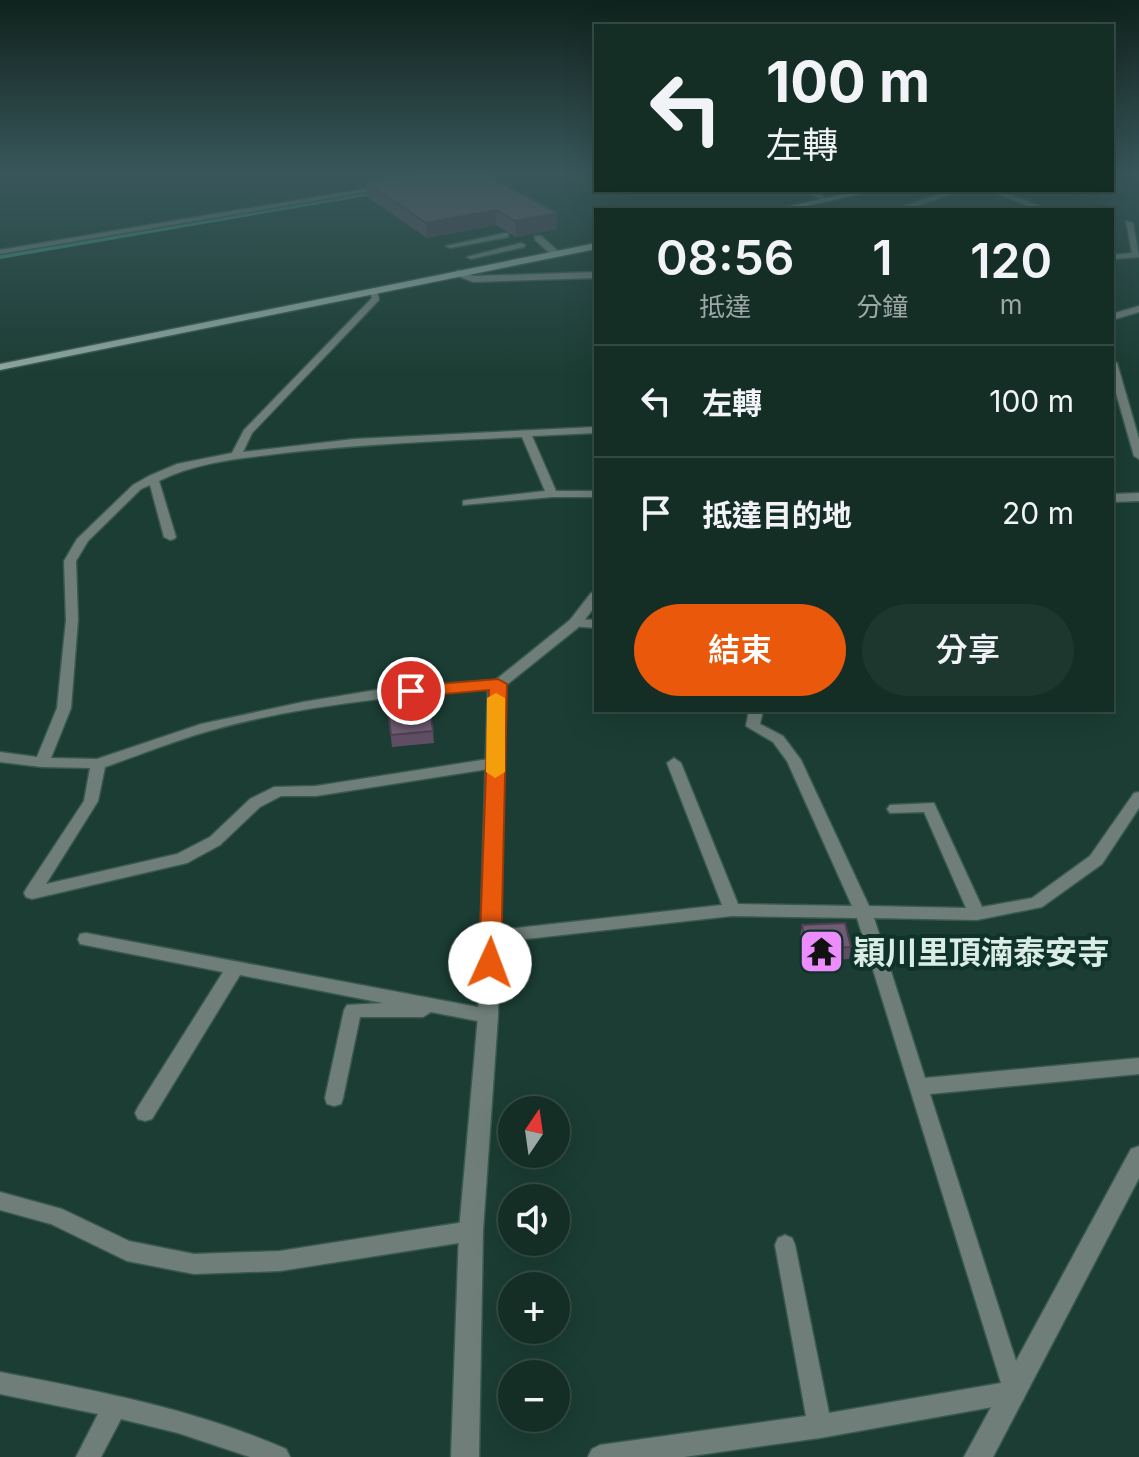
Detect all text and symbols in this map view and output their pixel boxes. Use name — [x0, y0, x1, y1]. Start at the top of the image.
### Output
text: 100 m — [766, 48, 930, 116]
icon: left — [634, 56, 738, 160]
text: 左轉 — [766, 123, 838, 167]
text: 08:56 — [656, 228, 794, 287]
text: 1 — [872, 228, 893, 287]
text: 120 — [970, 231, 1052, 290]
text: m — [1000, 289, 1023, 320]
text: 抵達 — [699, 291, 751, 322]
text: 分鐘 — [856, 291, 908, 322]
icon: left — [634, 379, 678, 423]
text: 100 m — [989, 383, 1074, 419]
text: 左轉 — [702, 385, 762, 421]
icon: arrive — [634, 491, 678, 535]
text: 20 m — [1002, 495, 1074, 531]
text: 抵達目的地 — [702, 497, 852, 533]
button: 結束 — [634, 604, 846, 696]
button: 分享 — [862, 604, 1074, 696]
pin — [377, 657, 445, 725]
icon: arrive — [389, 669, 433, 713]
position arrow — [448, 921, 532, 1005]
temple icon: 穎川里頂湳泰安寺 — [798, 928, 846, 976]
place label: 穎川里頂湳泰安寺 — [853, 933, 1109, 972]
north arrow — [498, 1096, 570, 1168]
map controls — [498, 1096, 570, 1432]
button: sound — [498, 1184, 570, 1256]
button: + — [498, 1272, 570, 1344]
button: − — [498, 1360, 570, 1432]

